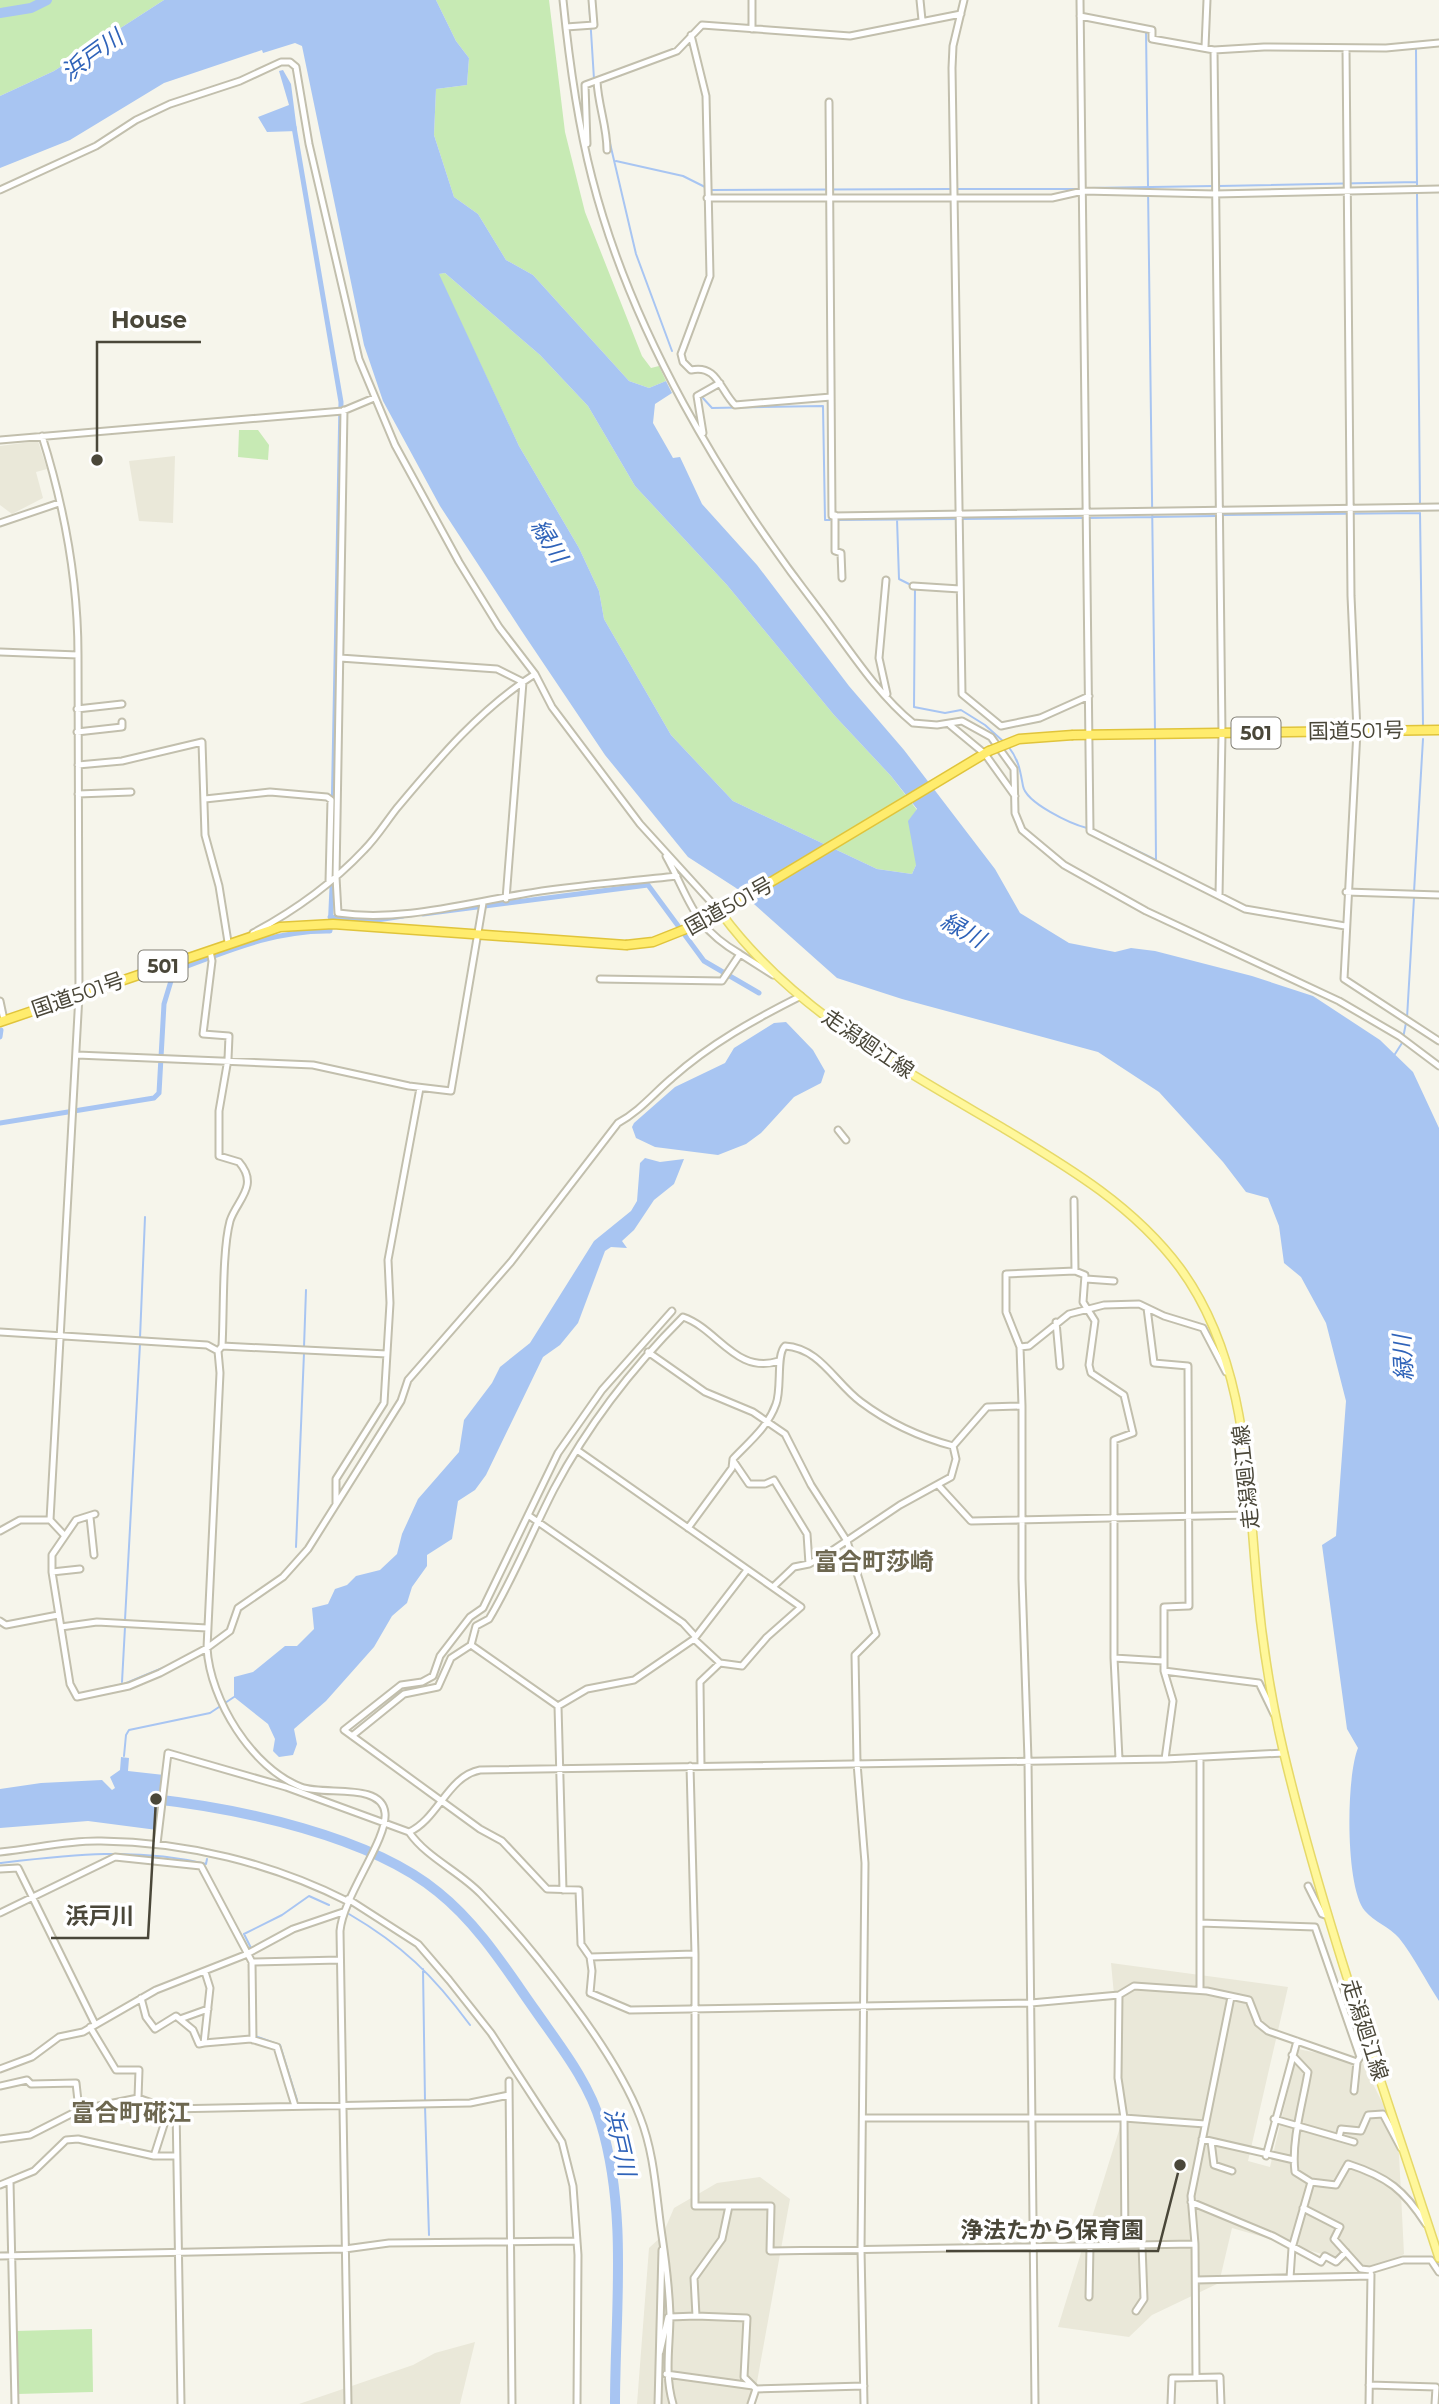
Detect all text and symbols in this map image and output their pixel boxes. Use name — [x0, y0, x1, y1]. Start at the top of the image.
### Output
water label: 浜戸川 — [56, 22, 131, 87]
callout: House — [97, 298, 201, 342]
text: House — [111, 306, 187, 334]
water label: 緑川 — [525, 514, 574, 570]
street label: 国道501号 — [1308, 717, 1404, 744]
road number: 501 — [1232, 718, 1280, 748]
street label: 国道501号 — [681, 871, 777, 940]
water label: 緑川 — [936, 907, 993, 955]
road number: 501 — [138, 950, 188, 982]
street label: 国道501号 — [28, 967, 127, 1022]
street label: 走潟廻江線 — [818, 1004, 919, 1083]
water label: 緑川 — [1388, 1331, 1418, 1382]
street label: 走潟廻江線 — [1228, 1424, 1263, 1531]
district label: 富合町莎崎 — [814, 1547, 934, 1576]
callout: 浜戸川 — [51, 1894, 148, 1938]
text: 浜戸川 — [66, 1902, 135, 1930]
street label: 走潟廻江線 — [1337, 1976, 1394, 2084]
district label: 富合町硴江 — [71, 2098, 191, 2127]
water label: 浜戸川 — [599, 2105, 642, 2182]
callout: 浄法たから保育園 — [946, 2207, 1158, 2251]
text: 浄法たから保育園 — [960, 2216, 1144, 2244]

